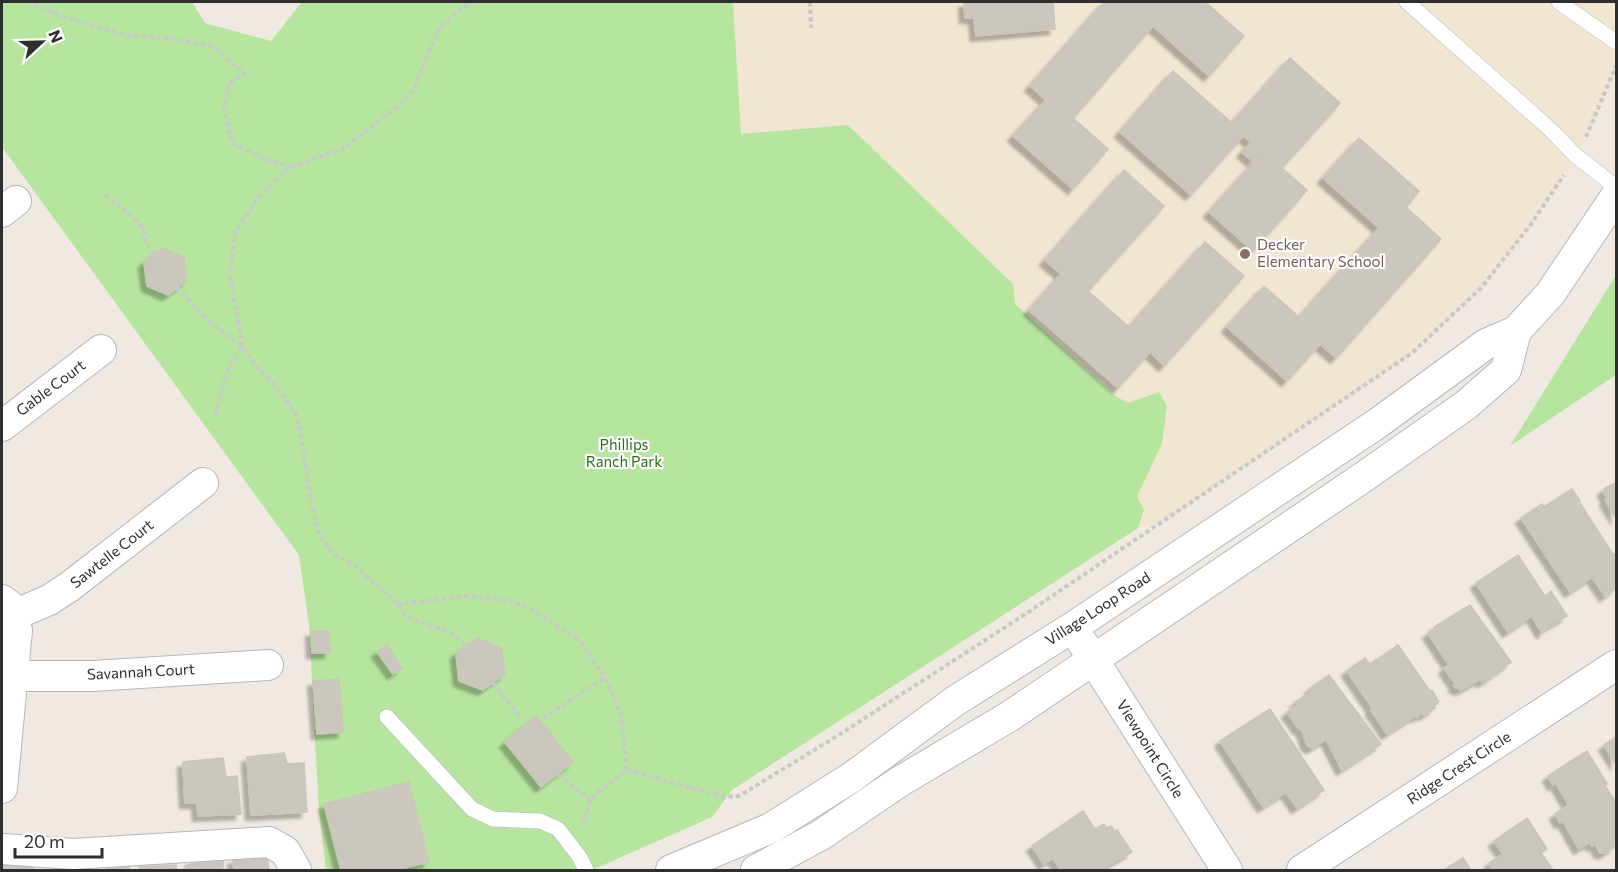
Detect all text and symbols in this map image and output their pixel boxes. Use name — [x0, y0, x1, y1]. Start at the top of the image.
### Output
north arrow — [12, 12, 72, 72]
text: N — [45, 27, 67, 45]
place label: Decker Elementary School — [1257, 235, 1384, 270]
marker: Decker Elementary School — [1238, 247, 1252, 261]
street label: Gable Court — [12, 355, 89, 419]
park label: Phillips Ranch Park — [586, 435, 662, 470]
street label: Sawtelle Court — [66, 515, 157, 591]
street label: Village Loop Road — [1042, 567, 1153, 649]
street label: Savannah Court — [86, 659, 195, 683]
street label: Viewpoint Circle — [1113, 696, 1188, 801]
street label: Ridge Crest Circle — [1403, 727, 1514, 807]
scale bar — [15, 821, 102, 859]
text: 20 m — [24, 830, 65, 852]

